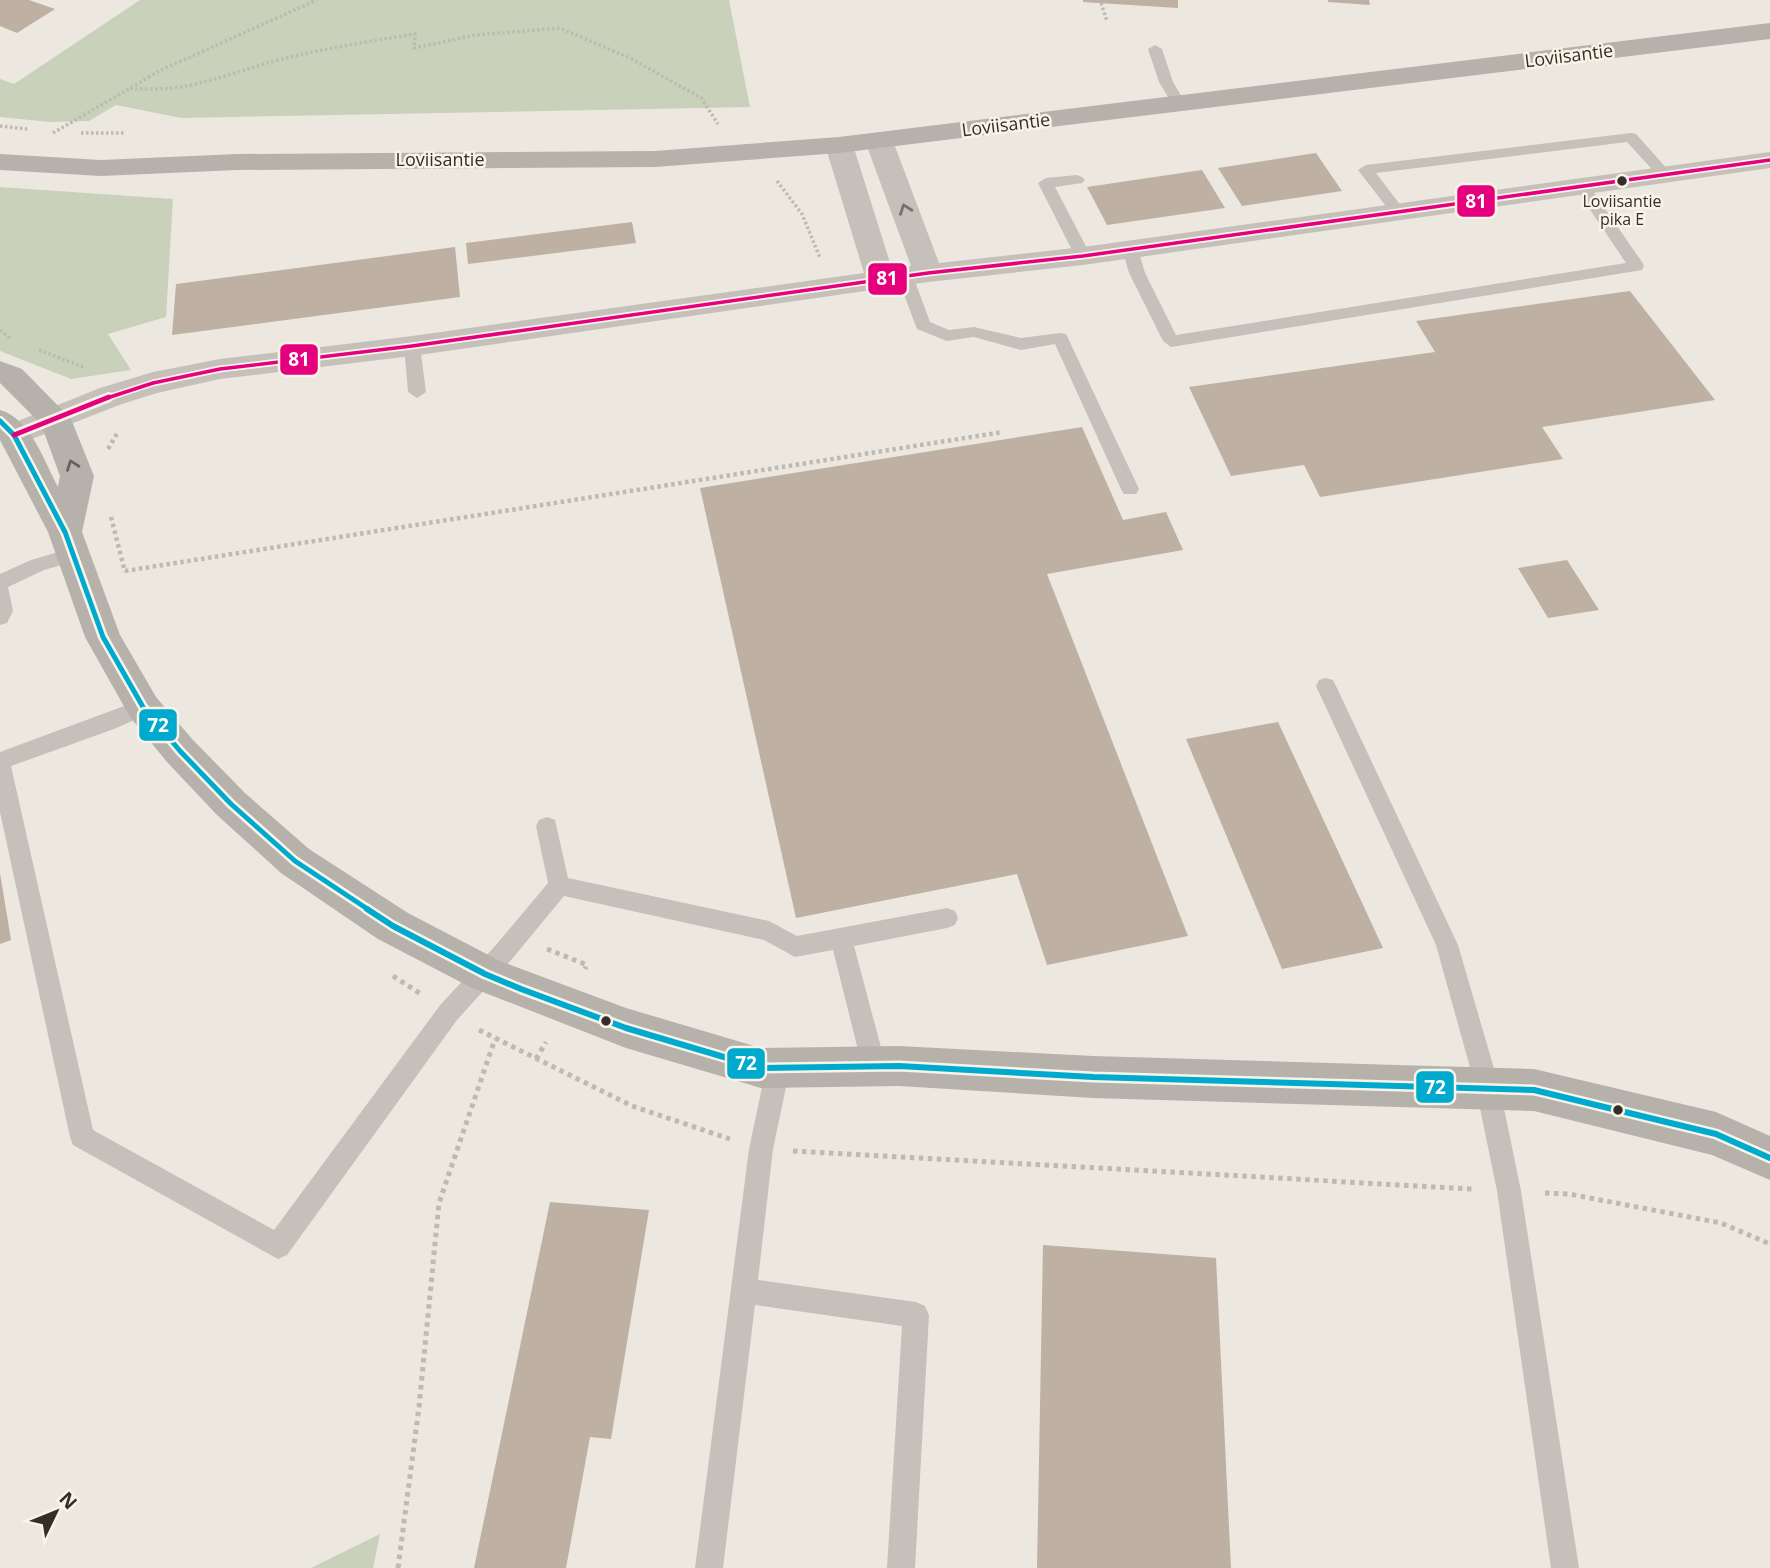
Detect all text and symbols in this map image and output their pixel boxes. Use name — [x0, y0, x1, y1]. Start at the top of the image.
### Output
street label: Loviisantie — [1523, 38, 1615, 72]
street label: Loviisantie — [960, 107, 1052, 141]
street label: Loviisantie — [396, 147, 485, 171]
marker: Loviisantie pika E — [1615, 174, 1629, 188]
line badge: 81 — [1456, 184, 1496, 218]
text: 81 — [1465, 188, 1487, 214]
place label: Loviisantie pika E — [1582, 190, 1662, 230]
one-way arrow — [899, 203, 913, 215]
line badge: 81 — [867, 262, 908, 296]
text: 81 — [876, 265, 898, 291]
line badge: 81 — [279, 343, 319, 376]
text: 81 — [288, 346, 310, 372]
one-way arrow — [66, 460, 80, 472]
line badge: 72 — [138, 708, 178, 742]
text: 72 — [147, 712, 169, 738]
unlabelled marker — [599, 1014, 613, 1028]
line badge: 72 — [726, 1047, 766, 1080]
text: 72 — [735, 1050, 757, 1076]
line badge: 72 — [1415, 1070, 1455, 1104]
text: 72 — [1424, 1074, 1446, 1100]
unlabelled marker — [1611, 1103, 1625, 1117]
north arrow — [21, 1477, 91, 1547]
text: N — [54, 1486, 83, 1515]

